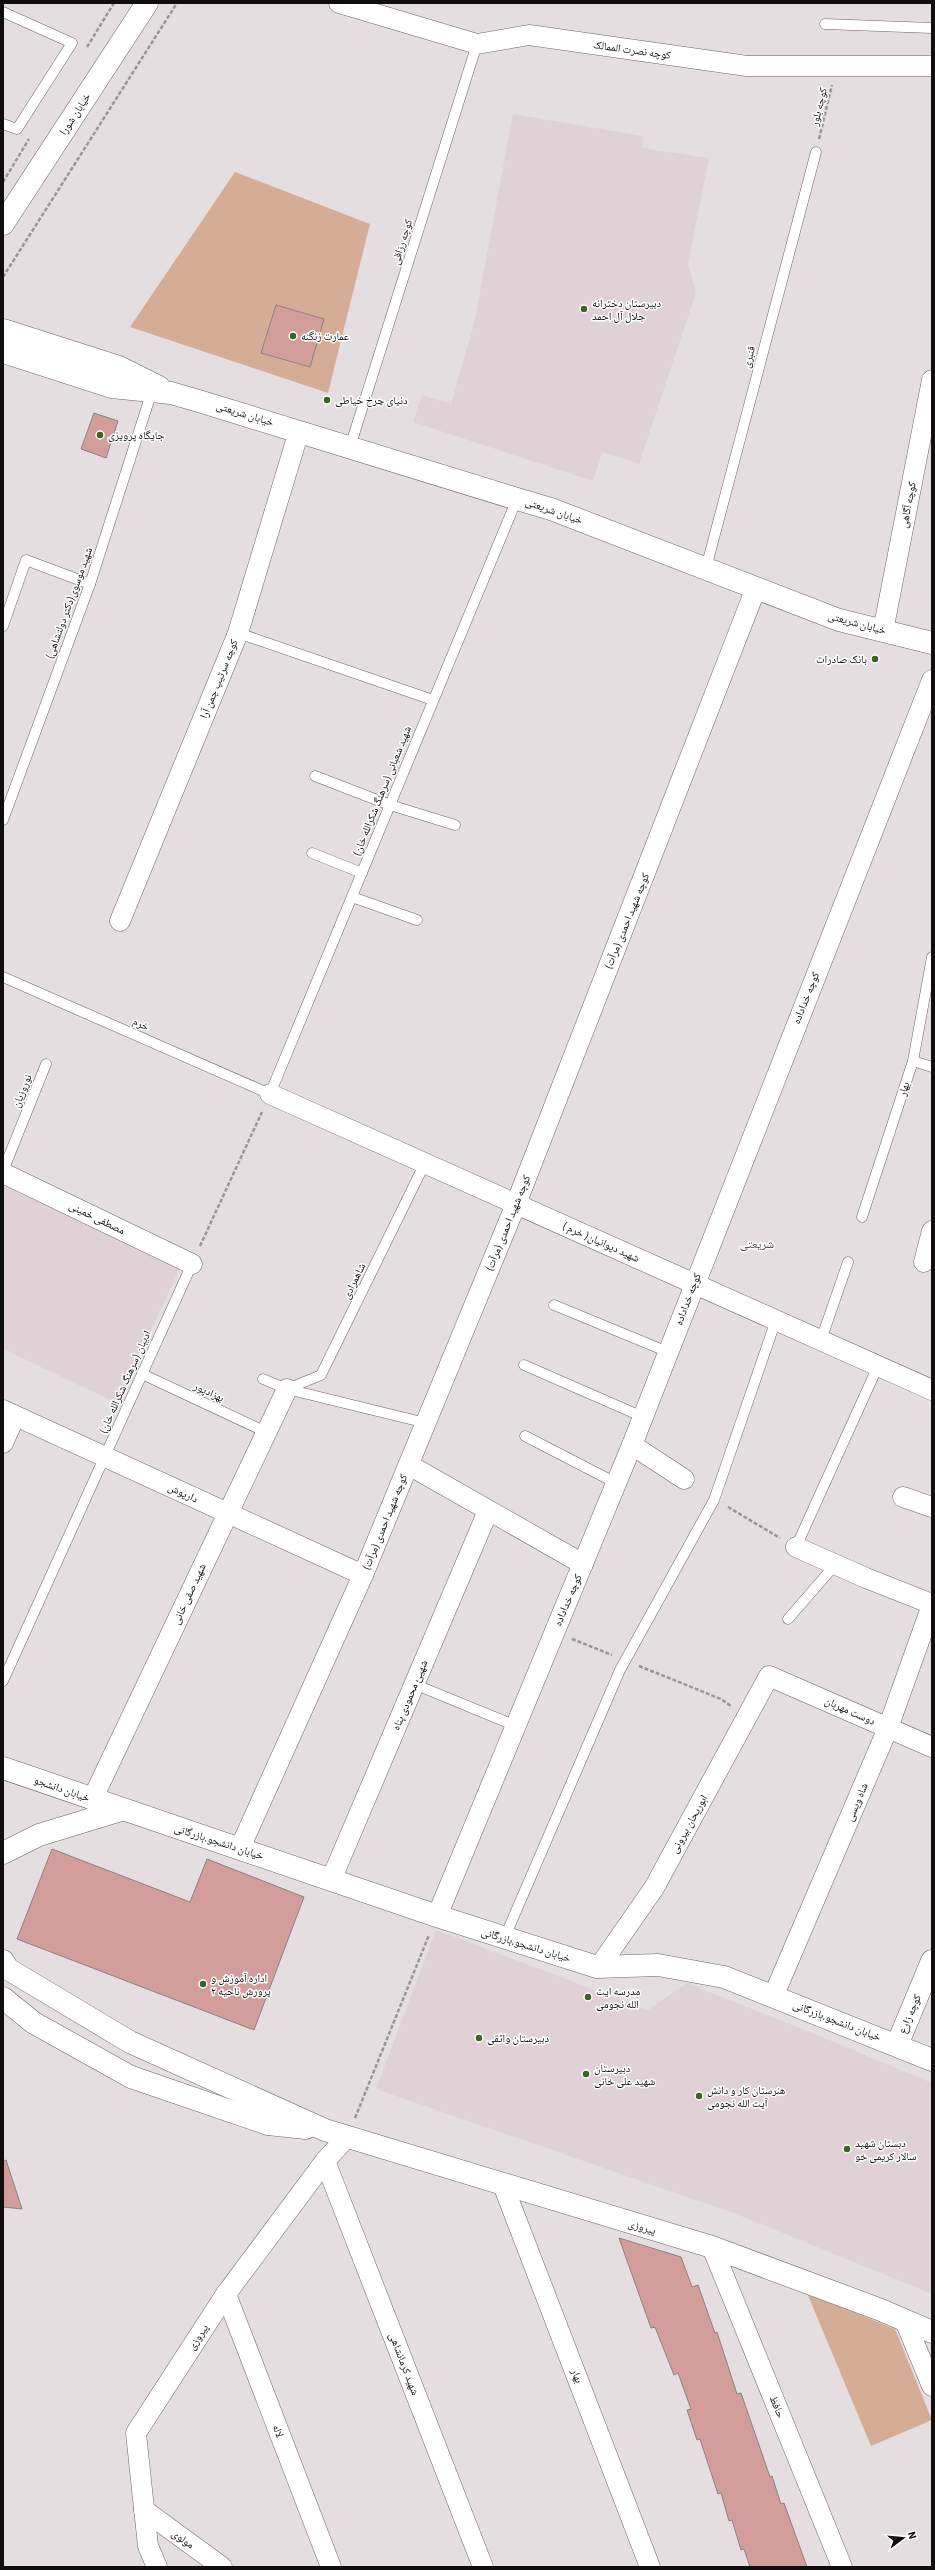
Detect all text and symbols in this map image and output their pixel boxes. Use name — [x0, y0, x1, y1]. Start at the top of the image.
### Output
street label: کوچه نصرت الممالک — [592, 37, 672, 63]
street label: کوچه بلور — [807, 86, 831, 129]
street label: خیابان شورا — [56, 90, 94, 138]
street label: کوچه رزاقی — [388, 217, 416, 267]
place label: دبیرستان دخترانه جلال آل احمد — [592, 296, 662, 324]
marker: دبیرستان دخترانه جلال آل احمد — [579, 304, 589, 314]
place label: عمارت زنگنه — [301, 329, 350, 344]
marker: عمارت زنگنه — [288, 331, 298, 341]
street label: قنبری — [739, 344, 759, 370]
place label: دنیای چرخ خیاطی — [335, 393, 408, 408]
marker: دنیای چرخ خیاطی — [322, 395, 332, 405]
street label: خیابان شریعتی — [214, 398, 276, 430]
place label: جایگاه پرویزی — [108, 428, 164, 443]
marker: جایگاه پرویزی — [95, 430, 105, 440]
street label: کوچه آگاهی — [896, 480, 920, 529]
street label: خیابان شریعتی — [523, 494, 585, 528]
street label: شهید موسوی(دکتر دولتشاهی) — [42, 545, 96, 661]
street label: خیابان شریعتی — [826, 608, 888, 638]
street label: کوچه سرتیپ چمن آرا — [196, 637, 242, 721]
place label: بانک صادرات — [816, 652, 867, 667]
marker: بانک صادرات — [870, 654, 880, 664]
street label: شهید شعبانی (سرهنگ شکرالله خان) — [349, 724, 415, 858]
street label: کوچه شهید احمدی (مرآت) — [601, 870, 653, 971]
street label: کوچه خداداده — [789, 969, 823, 1026]
street label: خرم — [130, 1014, 152, 1034]
street label: نوروزیان — [9, 1072, 35, 1110]
street label: بهار — [894, 1080, 913, 1099]
street label: کوچه شهید احمدی (مرآت) — [482, 1172, 534, 1273]
street label: مصطفی خمینی — [66, 1198, 128, 1238]
street label: شهید دیوانیان( خرم ) — [560, 1218, 642, 1266]
district label: شریعتی — [740, 1236, 774, 1253]
street label: شاهمرادی — [339, 1260, 369, 1302]
street label: کوچه خداداده — [671, 1270, 705, 1327]
street label: ادیبان (سرهنگ شکرالله خان) — [96, 1328, 154, 1436]
street label: بهزادپور — [190, 1378, 227, 1406]
street label: کوچه شهید احمدی (مرآت) — [359, 1471, 411, 1572]
street label: داریوش — [166, 1480, 201, 1507]
street label: شهید صفی خانی — [168, 1561, 210, 1627]
street label: کوچه خداداده — [550, 1571, 586, 1628]
street label: شهیئ محمودی پناه — [388, 1658, 432, 1732]
street label: دوست مهربان — [822, 1693, 878, 1729]
street label: خیابان دانشجو — [32, 1772, 92, 1806]
street label: شاه ویسی — [842, 1780, 872, 1824]
street label: ابوریحان بیرونی — [667, 1792, 711, 1856]
street label: خیابان دانشجو.بازرگانی — [172, 1820, 266, 1864]
street label: خیابان دانشجو.بازرگانی — [479, 1924, 573, 1966]
place label: اداره آموزش و پرورش ناحیه ۲ — [211, 1971, 271, 1999]
marker: اداره آموزش و پرورش ناحیه ۲ — [198, 1979, 208, 1989]
place label: مدرسه ایت الله نجومی — [596, 1984, 640, 2012]
marker: مدرسه ایت الله نجومی — [583, 1992, 593, 2002]
street label: کوچه زارع — [895, 1992, 925, 2036]
street label: خیابان دانشجو.بازرگانی — [791, 1997, 883, 2045]
place label: دبیرستان واثقی — [487, 2031, 549, 2046]
marker: دبیرستان واثقی — [474, 2033, 484, 2043]
place label: دبیرستان شهید علی خانی — [594, 2061, 655, 2089]
marker: دبیرستان شهید علی خانی — [581, 2069, 591, 2079]
place label: هنرستان کار و دانش آیت الله نجومی — [707, 2083, 786, 2111]
marker: هنرستان کار و دانش آیت الله نجومی — [694, 2091, 704, 2101]
place label: دبستان شهید سالار کریمی خو — [855, 2136, 916, 2164]
marker: دبستان شهید سالار کریمی خو — [842, 2144, 852, 2154]
street label: پیروزی — [626, 2216, 658, 2238]
street label: پیروزی — [184, 2321, 212, 2353]
street label: شهید کرمانشاهی — [385, 2331, 423, 2397]
street label: بهار — [567, 2366, 587, 2385]
street label: حافظ — [766, 2394, 788, 2420]
street label: لاله — [269, 2422, 287, 2440]
north arrow — [883, 2518, 923, 2558]
street label: مولوی — [169, 2526, 197, 2552]
text: N — [904, 2530, 920, 2541]

